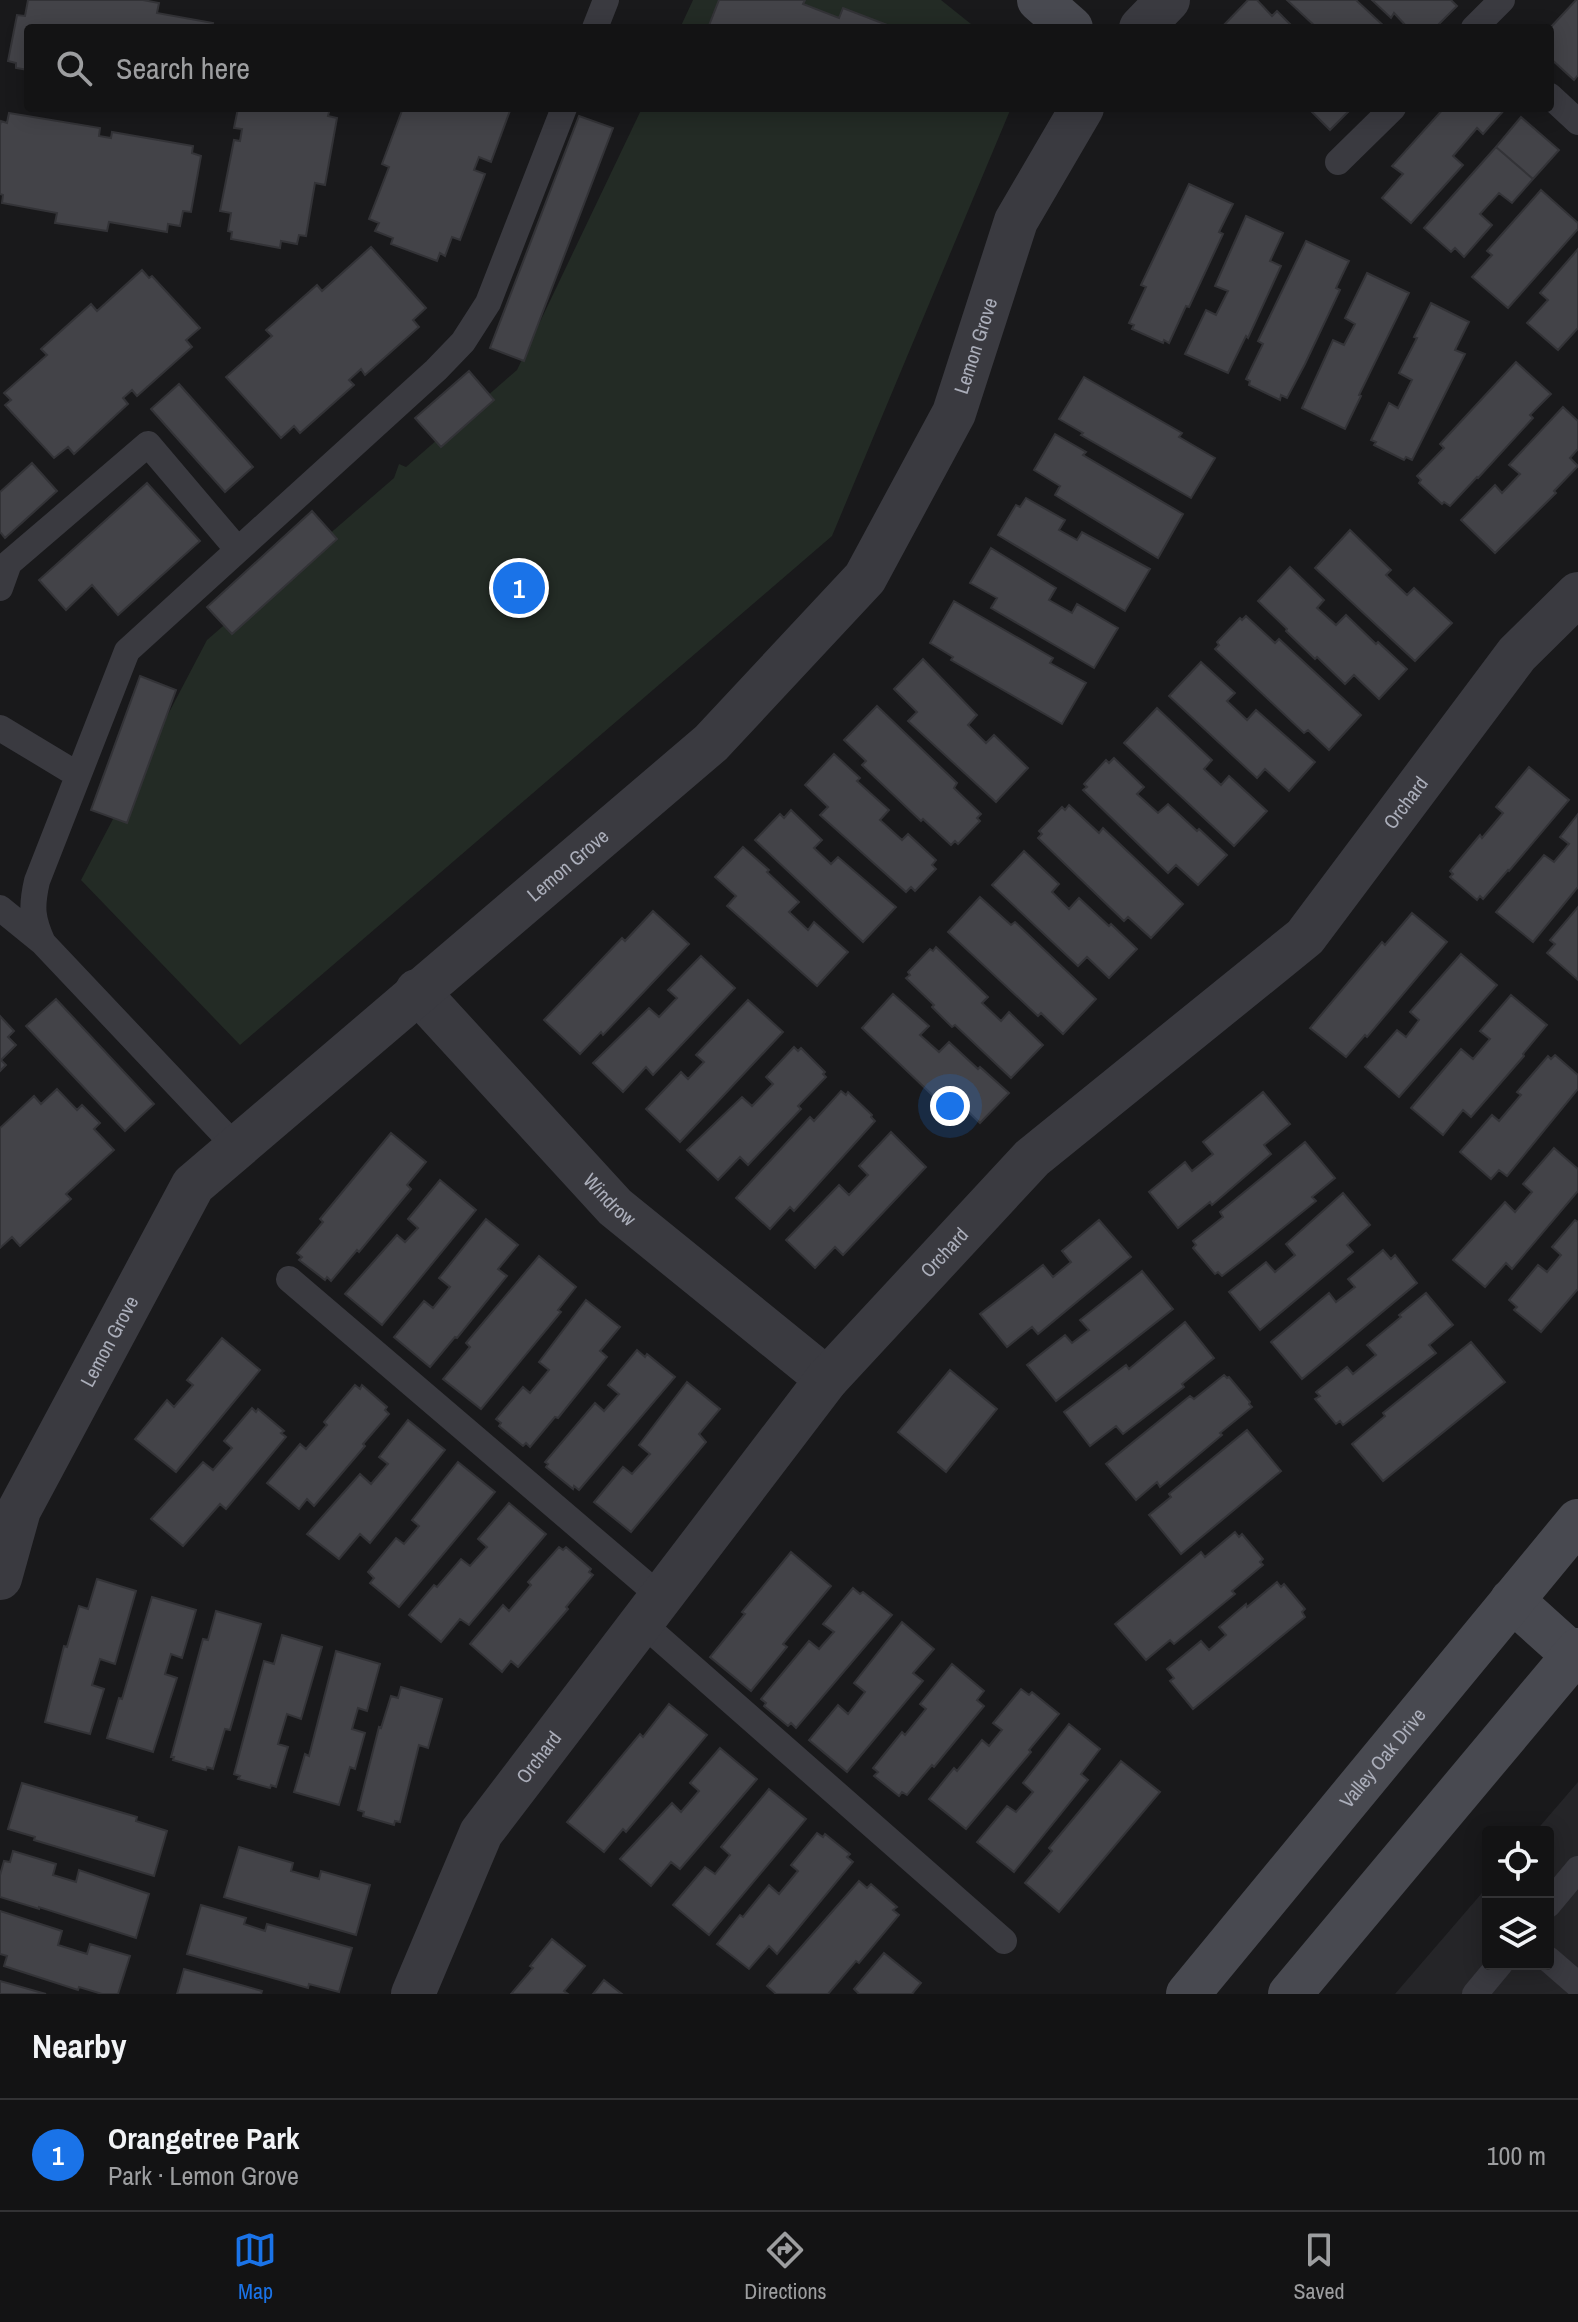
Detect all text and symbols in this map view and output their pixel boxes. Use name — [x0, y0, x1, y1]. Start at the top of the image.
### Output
search box — [24, 24, 1554, 112]
icon: search — [52, 46, 96, 90]
text: Search here — [116, 48, 250, 88]
street label: Lemon Grove — [947, 294, 1003, 397]
pin: 1 — [493, 558, 545, 618]
street label: Orchard — [1377, 771, 1434, 834]
street label: Lemon Grove — [521, 822, 614, 907]
your location — [930, 1086, 970, 1126]
street label: Windrow — [577, 1167, 642, 1232]
street label: Orchard — [914, 1221, 974, 1283]
street label: Lemon Grove — [74, 1291, 144, 1391]
street label: Valley Oak Drive — [1333, 1702, 1431, 1813]
street label: Orchard — [510, 1725, 567, 1789]
map controls — [1482, 1826, 1554, 1970]
button: locate — [1482, 1826, 1554, 1898]
button: layers — [1482, 1898, 1554, 1970]
text: Nearby — [32, 2023, 127, 2069]
text: Orangetree Park — [108, 2118, 299, 2158]
text: 1 — [52, 2138, 64, 2173]
text: 100 m — [1487, 2138, 1546, 2173]
text: Park · Lemon Grove — [108, 2158, 299, 2193]
tab: Map — [233, 2228, 277, 2306]
tab: Directions — [744, 2228, 827, 2306]
tab: Saved — [1293, 2228, 1345, 2306]

